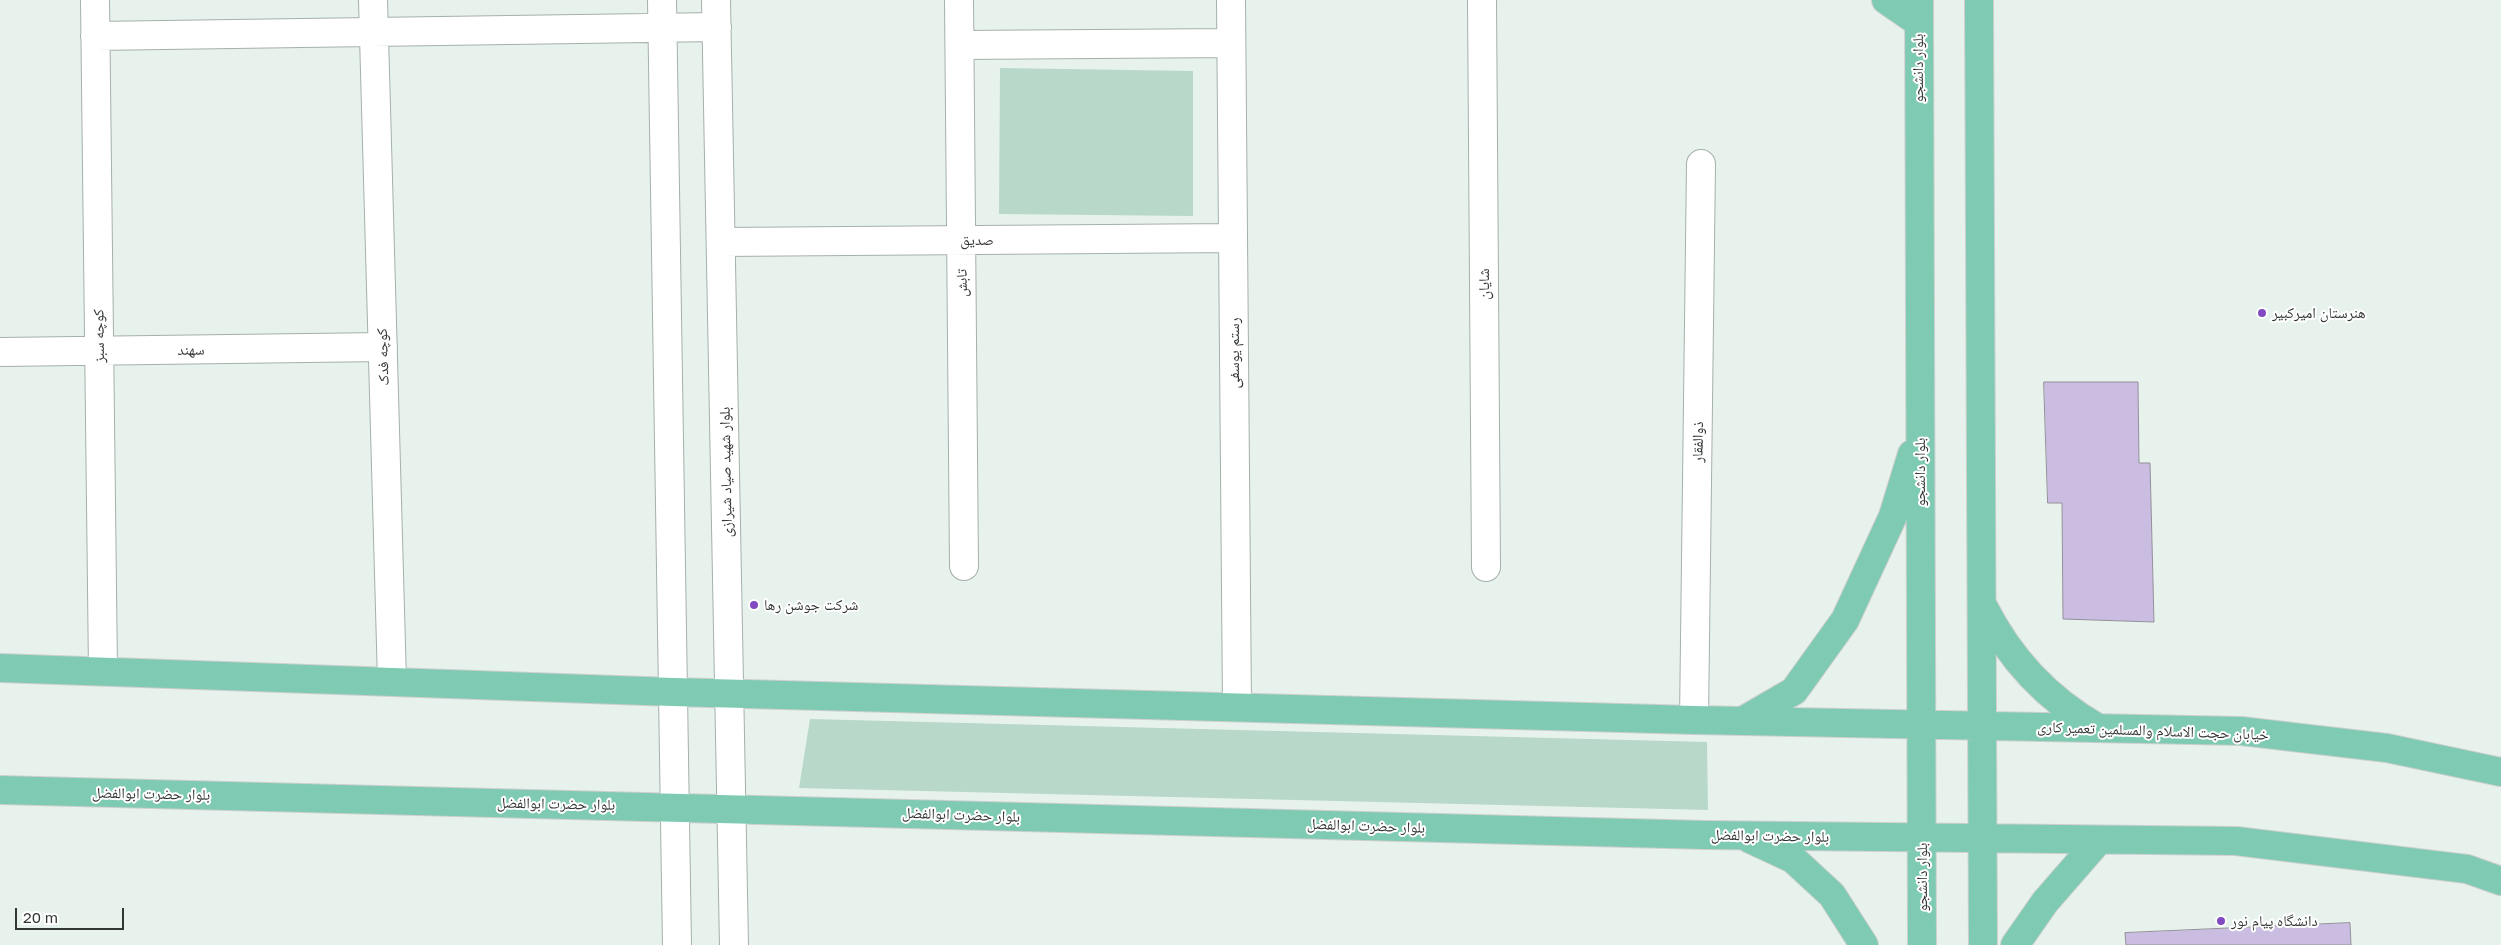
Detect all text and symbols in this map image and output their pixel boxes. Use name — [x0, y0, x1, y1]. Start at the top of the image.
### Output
street label: بلوار دانشجو — [1909, 34, 1927, 102]
street label: صدیق — [960, 231, 994, 249]
street label: شایان — [1475, 268, 1493, 300]
street label: تابش — [953, 269, 971, 297]
place label: هنرستان امیرکبیر — [2272, 304, 2366, 322]
marker: هنرستان امیرکبیر — [2256, 307, 2268, 319]
street label: کوچه سبز — [90, 309, 108, 363]
street label: رستم یوسفی — [1225, 318, 1243, 388]
street label: کوچه فدک — [373, 328, 393, 386]
street label: سهند — [177, 341, 205, 359]
street label: بلوار شهید صیاد شیرازی — [716, 407, 736, 537]
street label: ذوالفقار — [1689, 421, 1707, 463]
street label: بلوار دانشجو — [1911, 438, 1929, 506]
place label: شرکت جوشن رها — [764, 596, 858, 614]
marker: شرکت جوشن رها — [748, 599, 760, 611]
street label: خیابان حجت الاسلام والمسلمین تعمیر کاری — [2037, 718, 2269, 744]
street label: بلوار حضرت ابوالفضل — [92, 784, 210, 804]
street label: بلوار حضرت ابوالفضل — [497, 794, 615, 814]
street label: بلوار حضرت ابوالفضل — [902, 804, 1020, 826]
street label: بلوار حضرت ابوالفضل — [1307, 815, 1425, 837]
street label: بلوار حضرت ابوالفضل — [1711, 826, 1829, 846]
street label: بلوار دانشجو — [1913, 843, 1931, 911]
scale bar — [18, 898, 126, 930]
text: 20 m — [23, 908, 58, 926]
place label: دانشگاه پیام نور — [2231, 912, 2318, 930]
marker: دانشگاه پیام نور — [2215, 915, 2227, 927]

